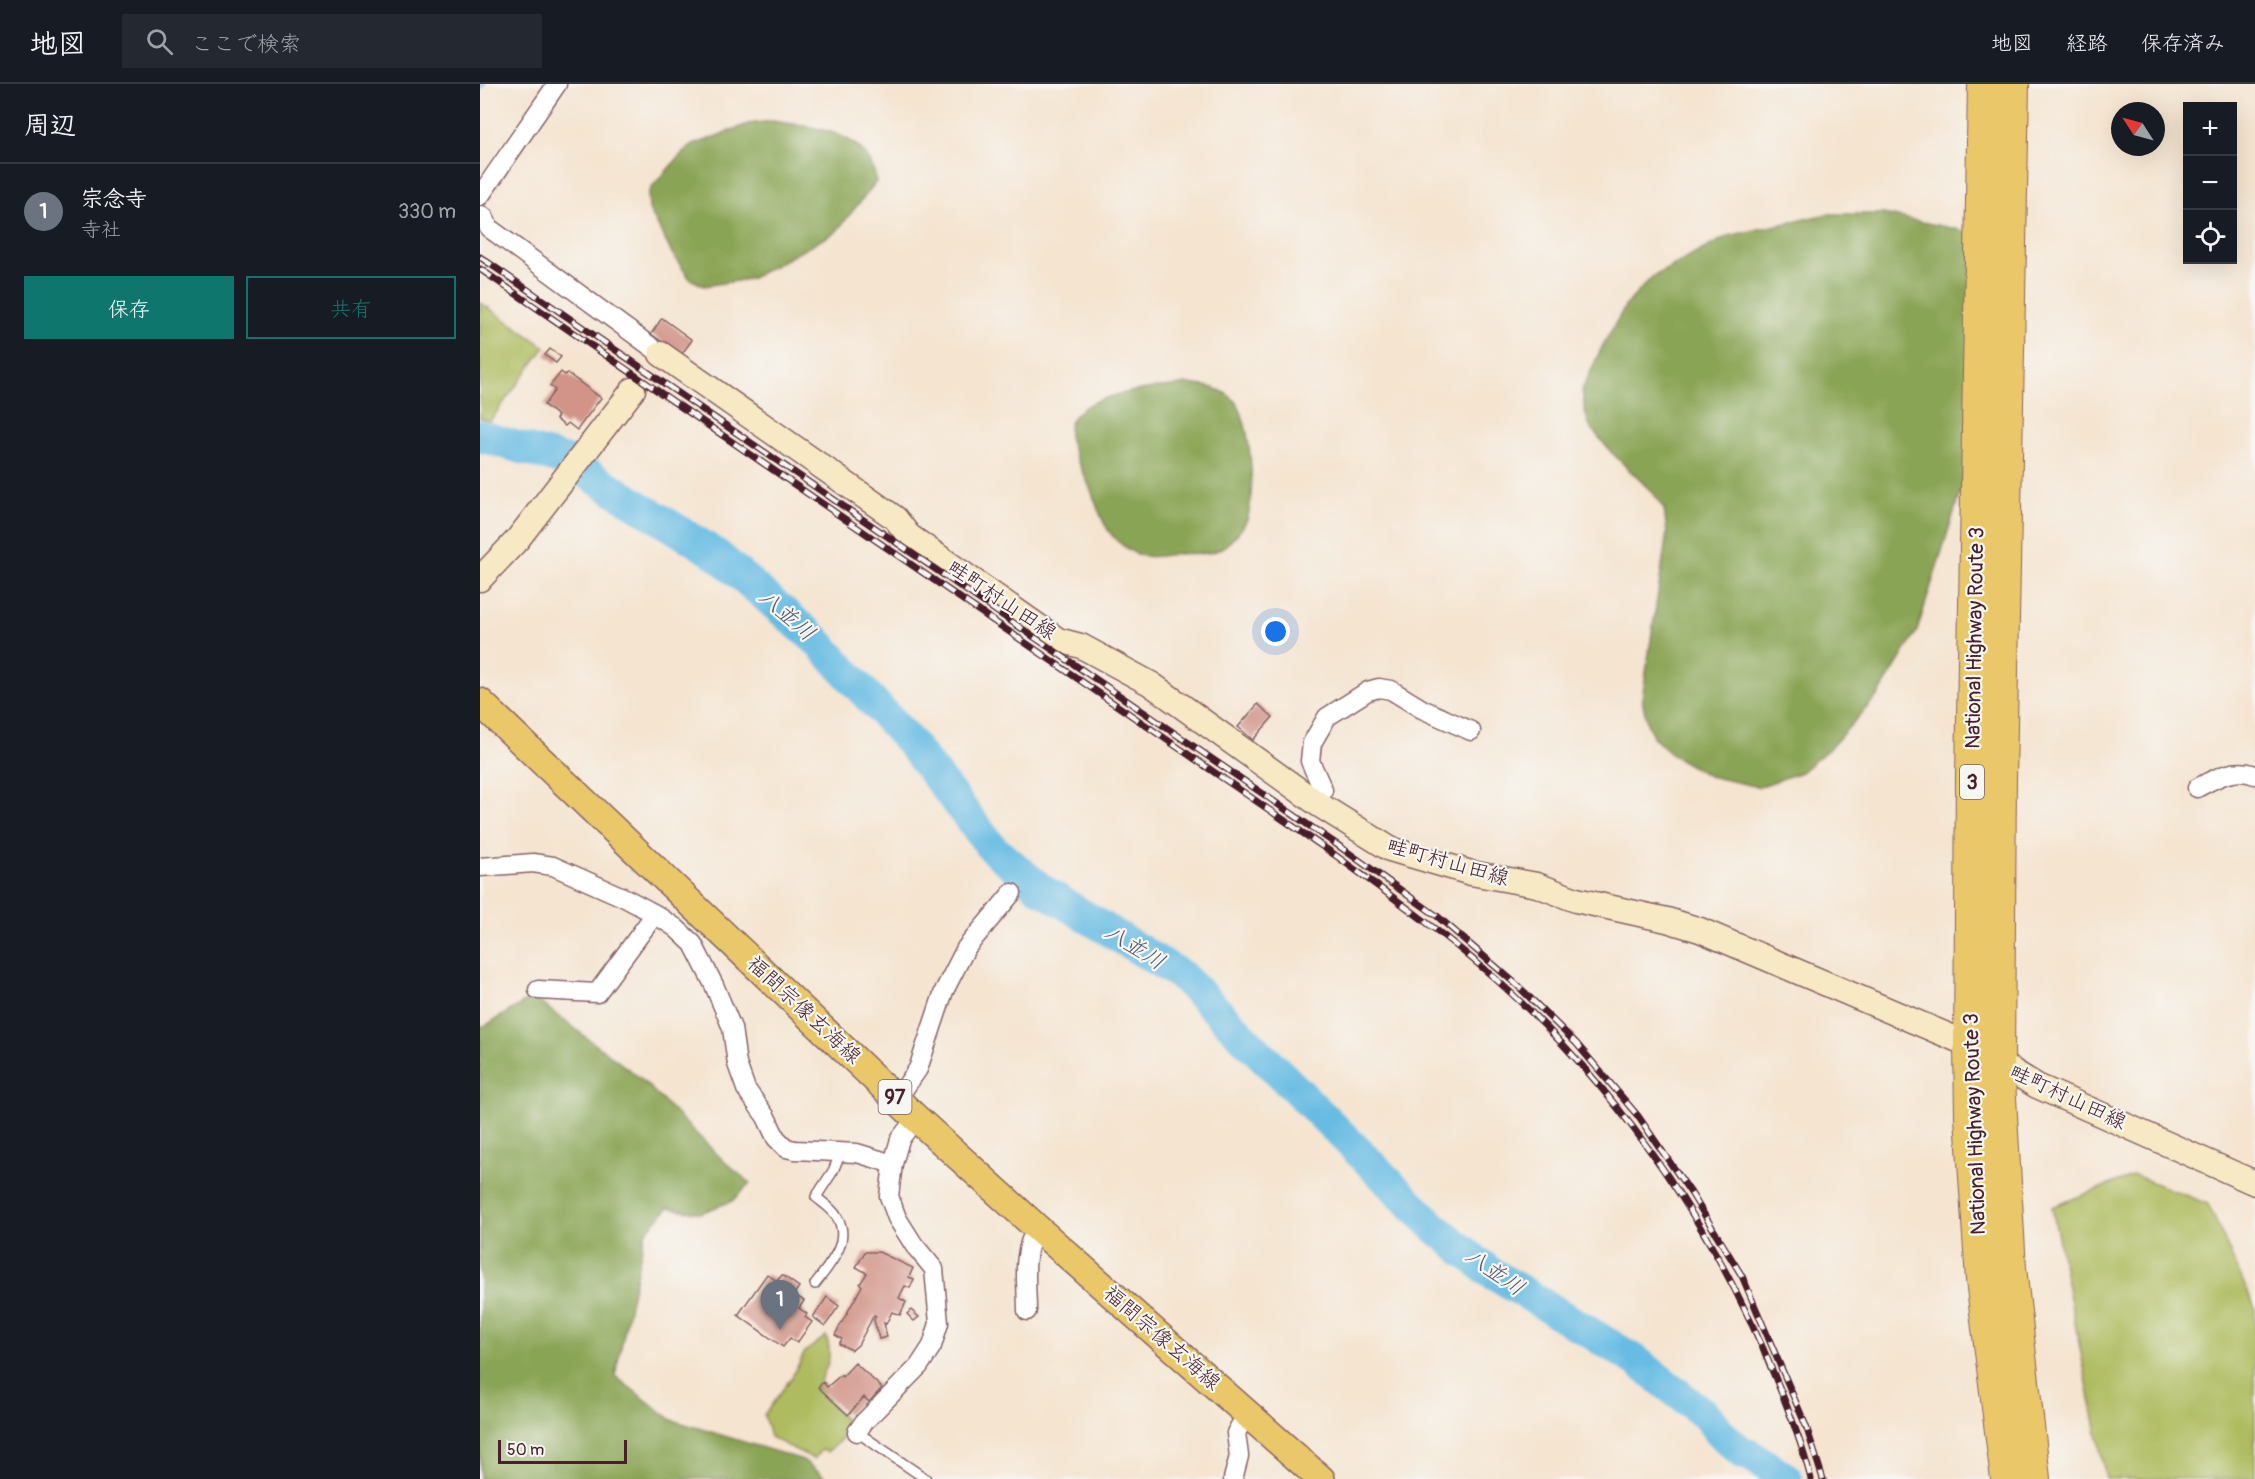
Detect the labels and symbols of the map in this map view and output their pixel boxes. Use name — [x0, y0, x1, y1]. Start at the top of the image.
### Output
north arrow — [2111, 102, 2165, 156]
street label: National Highway Route 3 — [1960, 527, 1990, 749]
street label: 畦町村山田線 — [942, 554, 1062, 646]
water label: 八並川 — [753, 583, 821, 647]
your location — [1261, 617, 1290, 646]
road number: 3 — [1960, 765, 1984, 799]
street label: 畦町村山田線 — [1384, 832, 1512, 892]
water label: 八並川 — [1100, 918, 1170, 976]
street label: 福間宗像玄海線 — [741, 950, 867, 1070]
street label: National Highway Route 3 — [1958, 1013, 1992, 1235]
street label: 畦町村山田線 — [2005, 1058, 2131, 1136]
road number: 97 — [878, 1080, 912, 1114]
water label: 八並川 — [1460, 1242, 1530, 1302]
pin: 1 — [760, 1280, 800, 1330]
street label: 福間宗像玄海線 — [1098, 1280, 1226, 1396]
scale bar — [498, 1437, 627, 1464]

